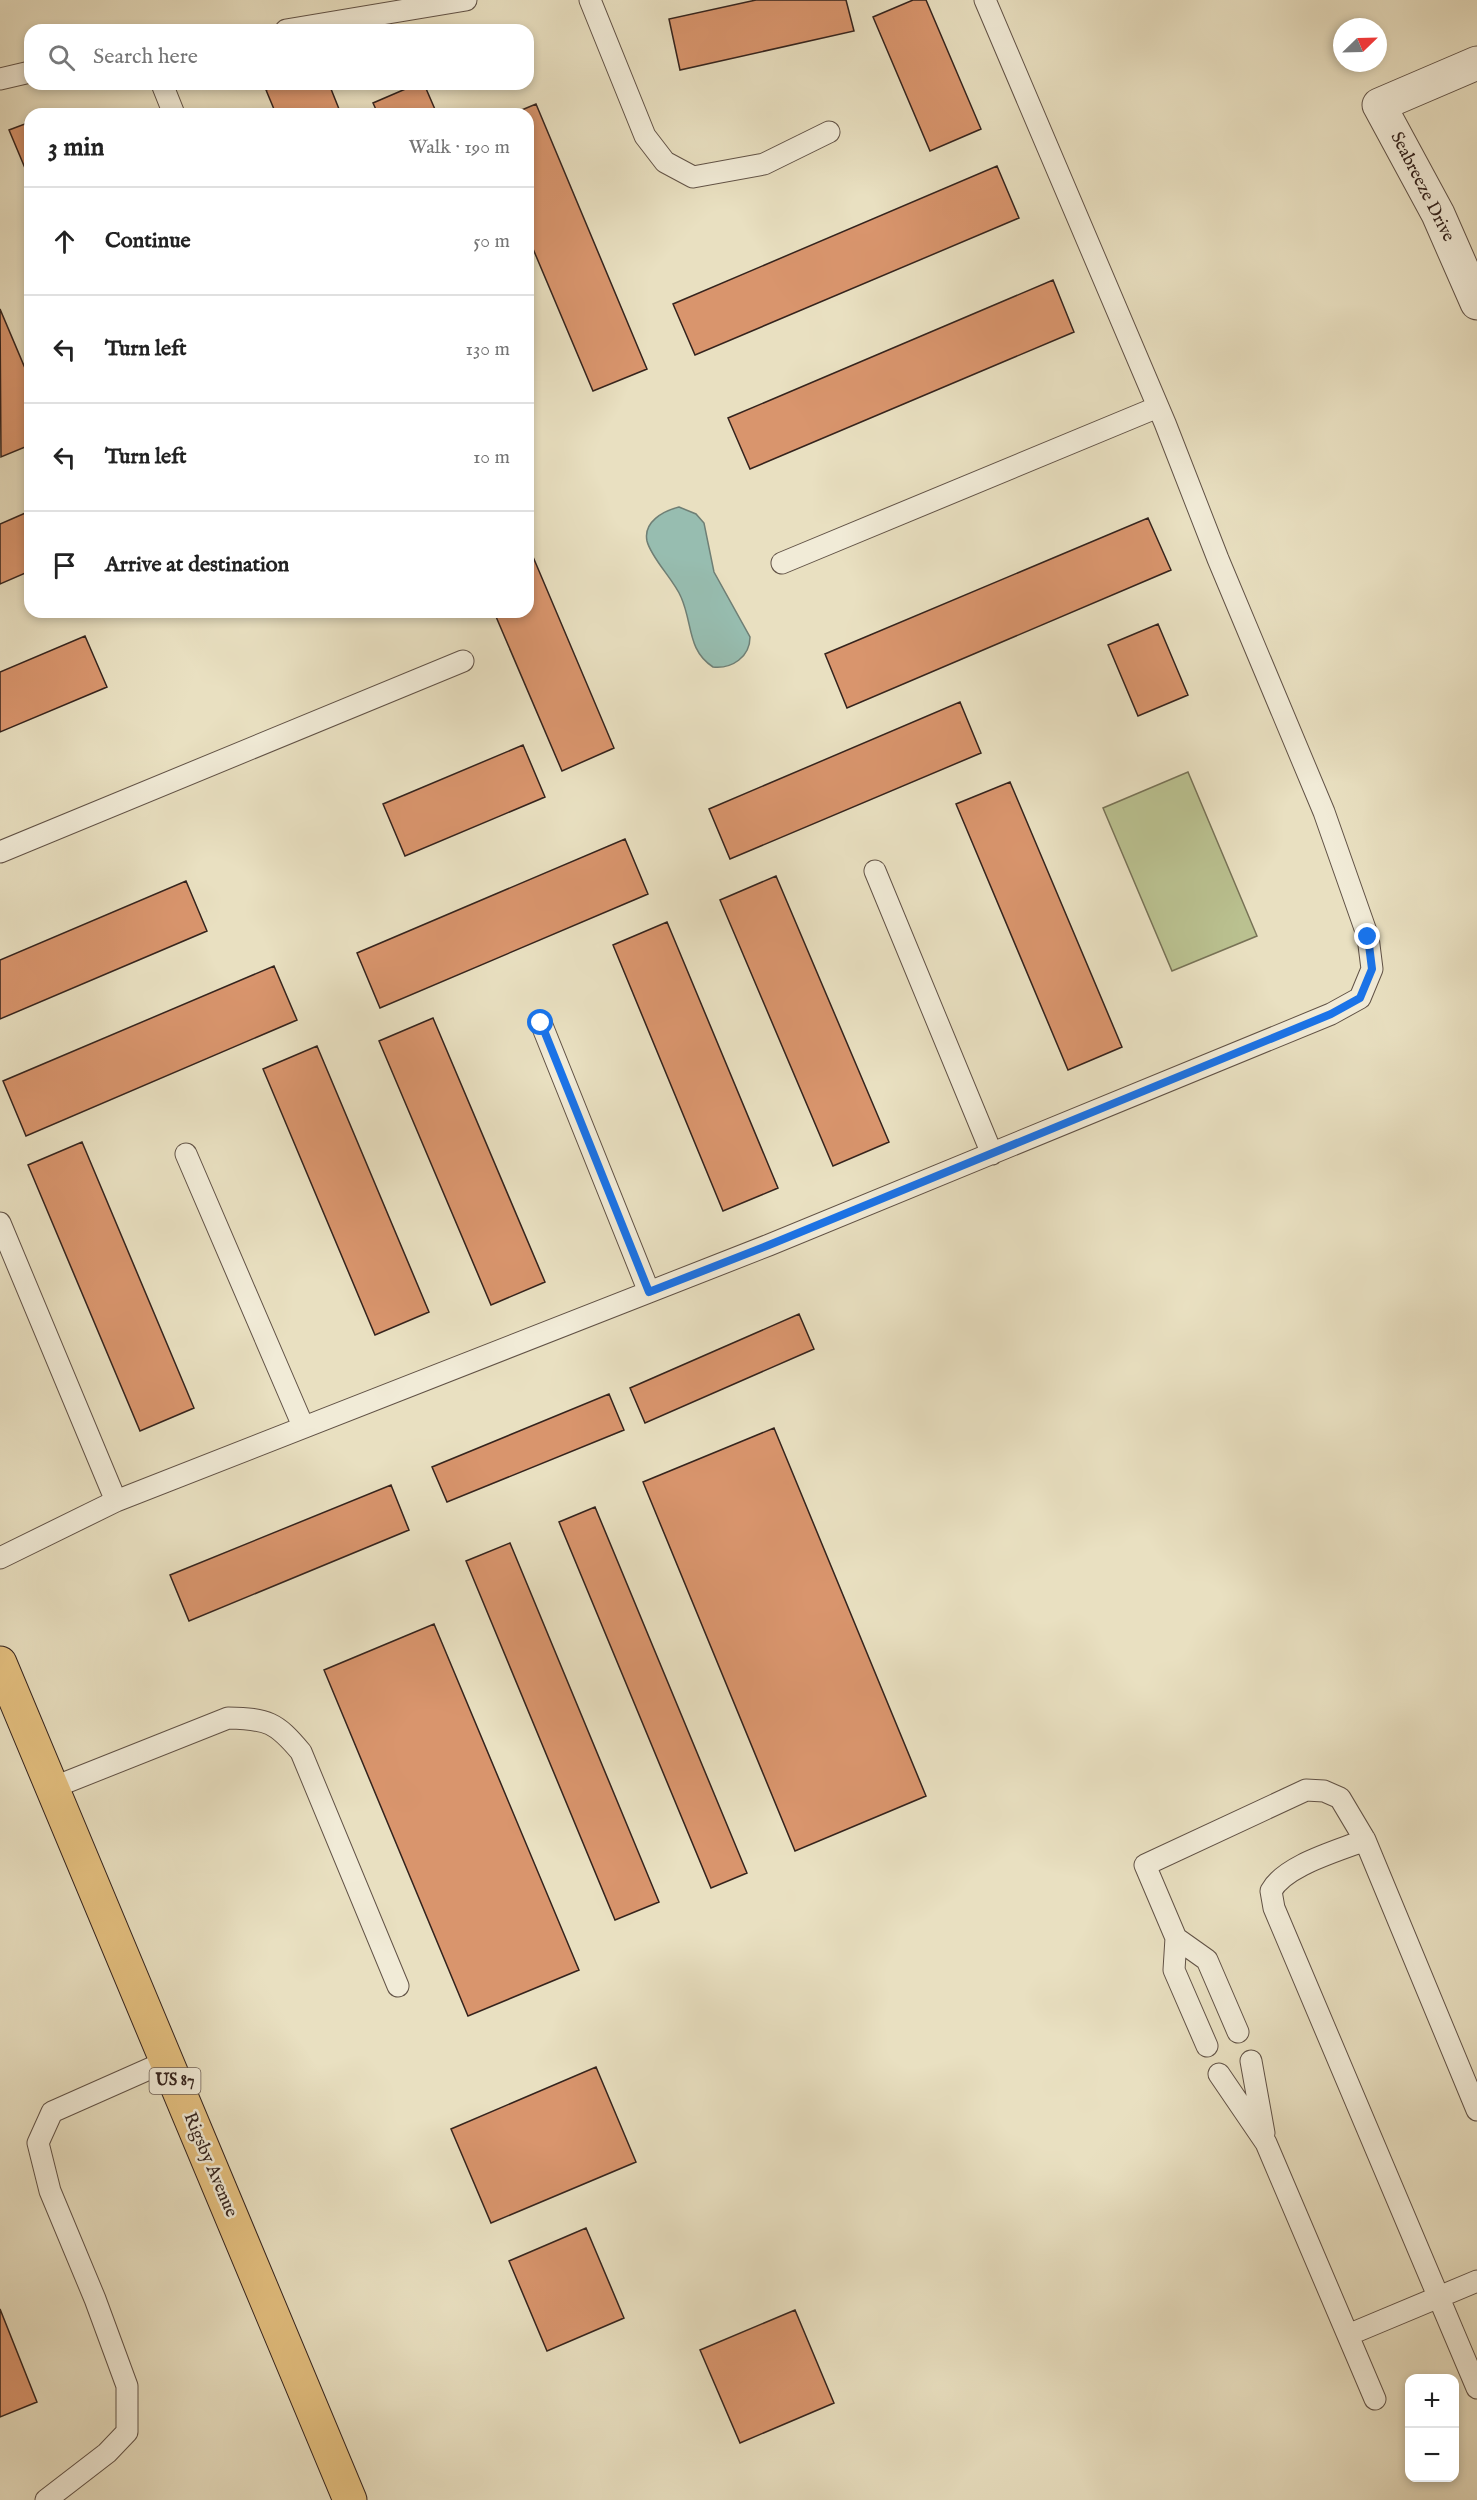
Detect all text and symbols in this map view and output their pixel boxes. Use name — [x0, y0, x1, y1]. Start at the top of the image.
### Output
north arrow — [1333, 18, 1387, 72]
search box — [24, 24, 534, 90]
icon: search — [45, 41, 78, 74]
text: Search here — [93, 43, 198, 71]
street label: Seabreeze Drive — [1384, 128, 1460, 246]
text: 3 min — [48, 131, 104, 164]
text: Walk · 190 m — [408, 135, 510, 160]
icon: ahead — [48, 225, 81, 258]
text: Continue — [105, 227, 191, 255]
text: 50 m — [473, 229, 510, 254]
icon: left — [48, 333, 81, 366]
text: Turn left — [105, 335, 187, 363]
text: 130 m — [465, 337, 510, 362]
icon: left — [48, 441, 81, 474]
text: Turn left — [105, 443, 187, 471]
text: 10 m — [473, 445, 510, 470]
icon: arrive — [48, 549, 81, 582]
text: Arrive at destination — [105, 551, 289, 579]
route end — [1354, 923, 1380, 949]
route start — [527, 1009, 553, 1035]
road number: US 87 — [150, 2068, 201, 2094]
street label: Rigsby Avenue — [178, 2109, 242, 2221]
map controls — [1405, 2374, 1459, 2482]
button: + — [1405, 2374, 1459, 2428]
button: − — [1405, 2428, 1459, 2482]

